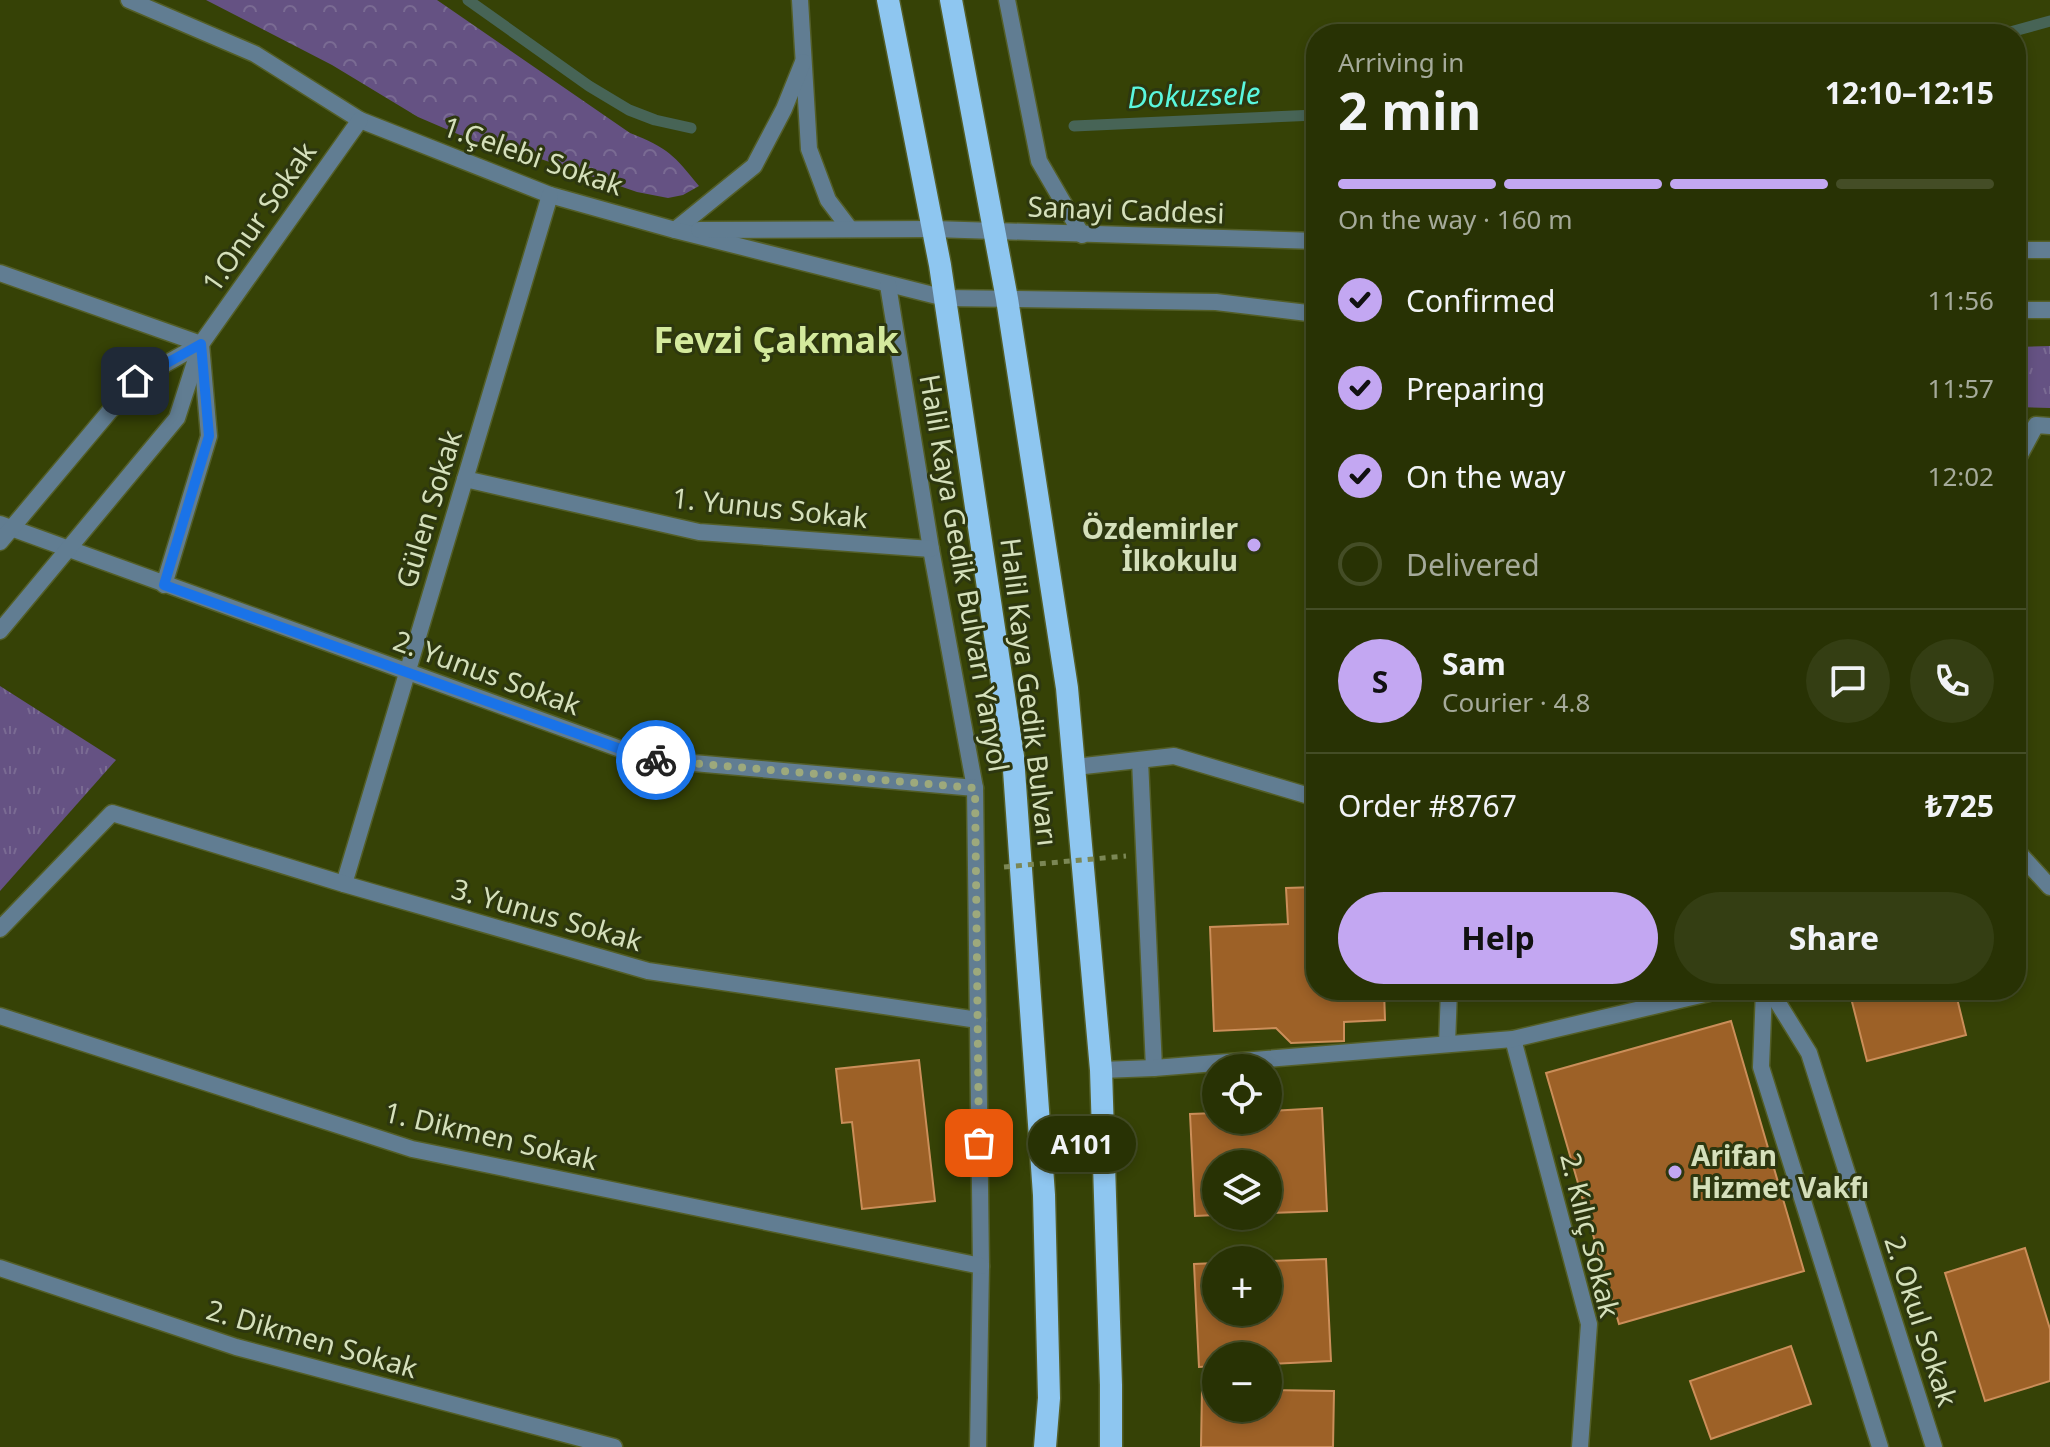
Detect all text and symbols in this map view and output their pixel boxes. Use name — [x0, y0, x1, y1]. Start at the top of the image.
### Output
text: Arriving in — [1338, 44, 1464, 80]
water label: Dokuzsele — [1127, 72, 1261, 117]
text: 12:10–12:15 — [1825, 72, 1994, 113]
text: 2 min — [1338, 74, 1481, 145]
street label: 1.Çelebi Sokak — [438, 106, 629, 204]
street label: 1.Onur Sokak — [192, 134, 324, 299]
street label: Sanayi Caddesi — [1027, 187, 1225, 231]
text: On the way · 160 m — [1338, 201, 1572, 237]
icon: check — [1338, 278, 1382, 322]
text: Confirmed — [1406, 280, 1556, 321]
text: 11:56 — [1928, 282, 1994, 318]
district label: Fevzi Çakmak — [654, 315, 899, 364]
pin — [101, 347, 169, 415]
icon: home — [113, 359, 157, 403]
icon: check — [1338, 366, 1382, 410]
text: Preparing — [1406, 368, 1545, 409]
text: 11:57 — [1928, 370, 1994, 406]
street label: Halil Kaya Gedik Bulvarı Yanyol — [911, 371, 1019, 775]
street label: Gülen Sokak — [386, 425, 470, 592]
icon: check — [1338, 454, 1382, 498]
text: On the way — [1406, 456, 1566, 497]
text: 12:02 — [1928, 458, 1994, 494]
street label: 1. Yunus Sokak — [670, 478, 870, 536]
place label: Özdemirler İlkokulu — [1082, 509, 1238, 579]
street label: Halil Kaya Gedik Bulvarı — [992, 536, 1068, 848]
marker: Özdemirler İlkokulu — [1245, 536, 1263, 554]
text: Delivered — [1406, 544, 1540, 585]
street label: 2. Yunus Sokak — [389, 621, 586, 724]
button: chat — [1806, 639, 1890, 723]
button: phone — [1910, 639, 1994, 723]
text: Sam — [1442, 643, 1506, 684]
text: S — [1372, 661, 1388, 702]
text: Courier · 4.8 — [1442, 684, 1590, 720]
courier — [616, 720, 696, 800]
icon: bike — [634, 738, 678, 782]
text: Order #8767 — [1338, 785, 1517, 826]
text: ₺725 — [1925, 785, 1994, 826]
street label: 3. Yunus Sokak — [448, 869, 647, 959]
button: Help — [1338, 892, 1658, 984]
button: Share — [1674, 892, 1994, 984]
map controls — [1202, 1054, 1282, 1422]
button: locate — [1202, 1054, 1282, 1134]
street label: 1. Dikmen Sokak — [381, 1092, 602, 1178]
pin — [945, 1109, 1013, 1177]
callout: A101 — [1027, 1115, 1135, 1171]
icon: bag — [957, 1121, 1001, 1165]
text: A101 — [1051, 1126, 1113, 1162]
place label: Arifan Hizmet Vakfı — [1691, 1136, 1869, 1206]
street label: 2. Kılıç Sokak — [1552, 1148, 1630, 1321]
button: layers — [1202, 1150, 1282, 1230]
marker: Arifan Hizmet Vakfı — [1666, 1163, 1684, 1181]
street label: 2. Okul Sokak — [1876, 1230, 1967, 1411]
button: + — [1202, 1246, 1282, 1326]
street label: 2. Dikmen Sokak — [202, 1290, 422, 1386]
button: − — [1202, 1342, 1282, 1422]

